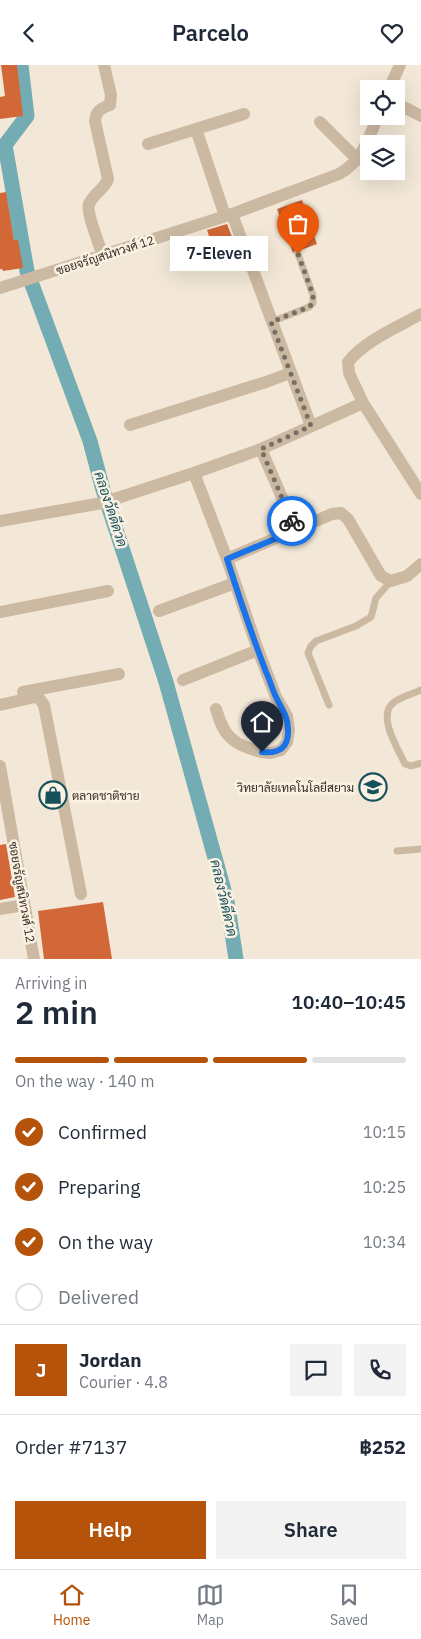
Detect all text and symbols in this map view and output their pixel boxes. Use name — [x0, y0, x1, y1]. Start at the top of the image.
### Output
text: Parcelo — [172, 18, 249, 47]
icon: back — [15, 19, 43, 47]
icon: heart — [378, 19, 406, 47]
map controls — [360, 80, 405, 180]
button: locate — [360, 80, 405, 125]
button: layers — [360, 135, 405, 180]
pin — [277, 203, 319, 254]
icon: bag — [284, 210, 312, 238]
street label: ซอยจรัญสนิทวงศ์ 12 — [54, 232, 156, 278]
callout: 7-Eleven — [170, 237, 268, 271]
text: 7-Eleven — [186, 243, 252, 263]
water label: คลองวัดดีดวด — [90, 469, 132, 549]
courier — [267, 496, 317, 546]
icon: bike — [278, 507, 306, 535]
pin — [241, 701, 283, 752]
icon: home — [248, 708, 276, 736]
school or university icon: วิทยาลัยเทคโนโลยีสยาม — [358, 772, 388, 802]
shop icon: ตลาดชาติชาย — [38, 780, 68, 810]
place label: วิทยาลัยเทคโนโลยีสยาม — [236, 780, 354, 795]
place label: ตลาดชาติชาย — [72, 788, 140, 803]
street label: ซอยจรัญสนิทวงศ์ 12 — [6, 840, 38, 944]
water label: คลองวัดดีดวด — [206, 858, 242, 938]
text: Arriving in — [15, 973, 87, 993]
text: 10:40–10:45 — [292, 990, 406, 1014]
text: 2 min — [15, 991, 98, 1033]
text: On the way · 140 m — [15, 1071, 154, 1091]
icon: check — [15, 1118, 43, 1146]
text: Confirmed — [58, 1120, 147, 1144]
text: 10:15 — [363, 1122, 406, 1142]
icon: check — [15, 1173, 43, 1201]
text: Preparing — [58, 1175, 140, 1199]
text: 10:25 — [363, 1177, 406, 1197]
icon: check — [15, 1228, 43, 1256]
text: On the way — [58, 1230, 153, 1254]
text: 10:34 — [363, 1232, 406, 1252]
text: Delivered — [58, 1285, 139, 1309]
button: chat — [290, 1344, 342, 1396]
button: phone — [354, 1344, 406, 1396]
text: Jordan — [79, 1348, 142, 1372]
text: J — [36, 1358, 46, 1382]
text: Courier · 4.8 — [79, 1372, 168, 1392]
text: Order #7137 — [15, 1435, 127, 1459]
text: ฿252 — [359, 1435, 406, 1459]
button: Help — [15, 1501, 206, 1559]
button: Share — [216, 1501, 406, 1559]
tab: Home — [53, 1581, 91, 1629]
tab: Map — [196, 1581, 224, 1629]
tab: Saved — [330, 1581, 368, 1629]

